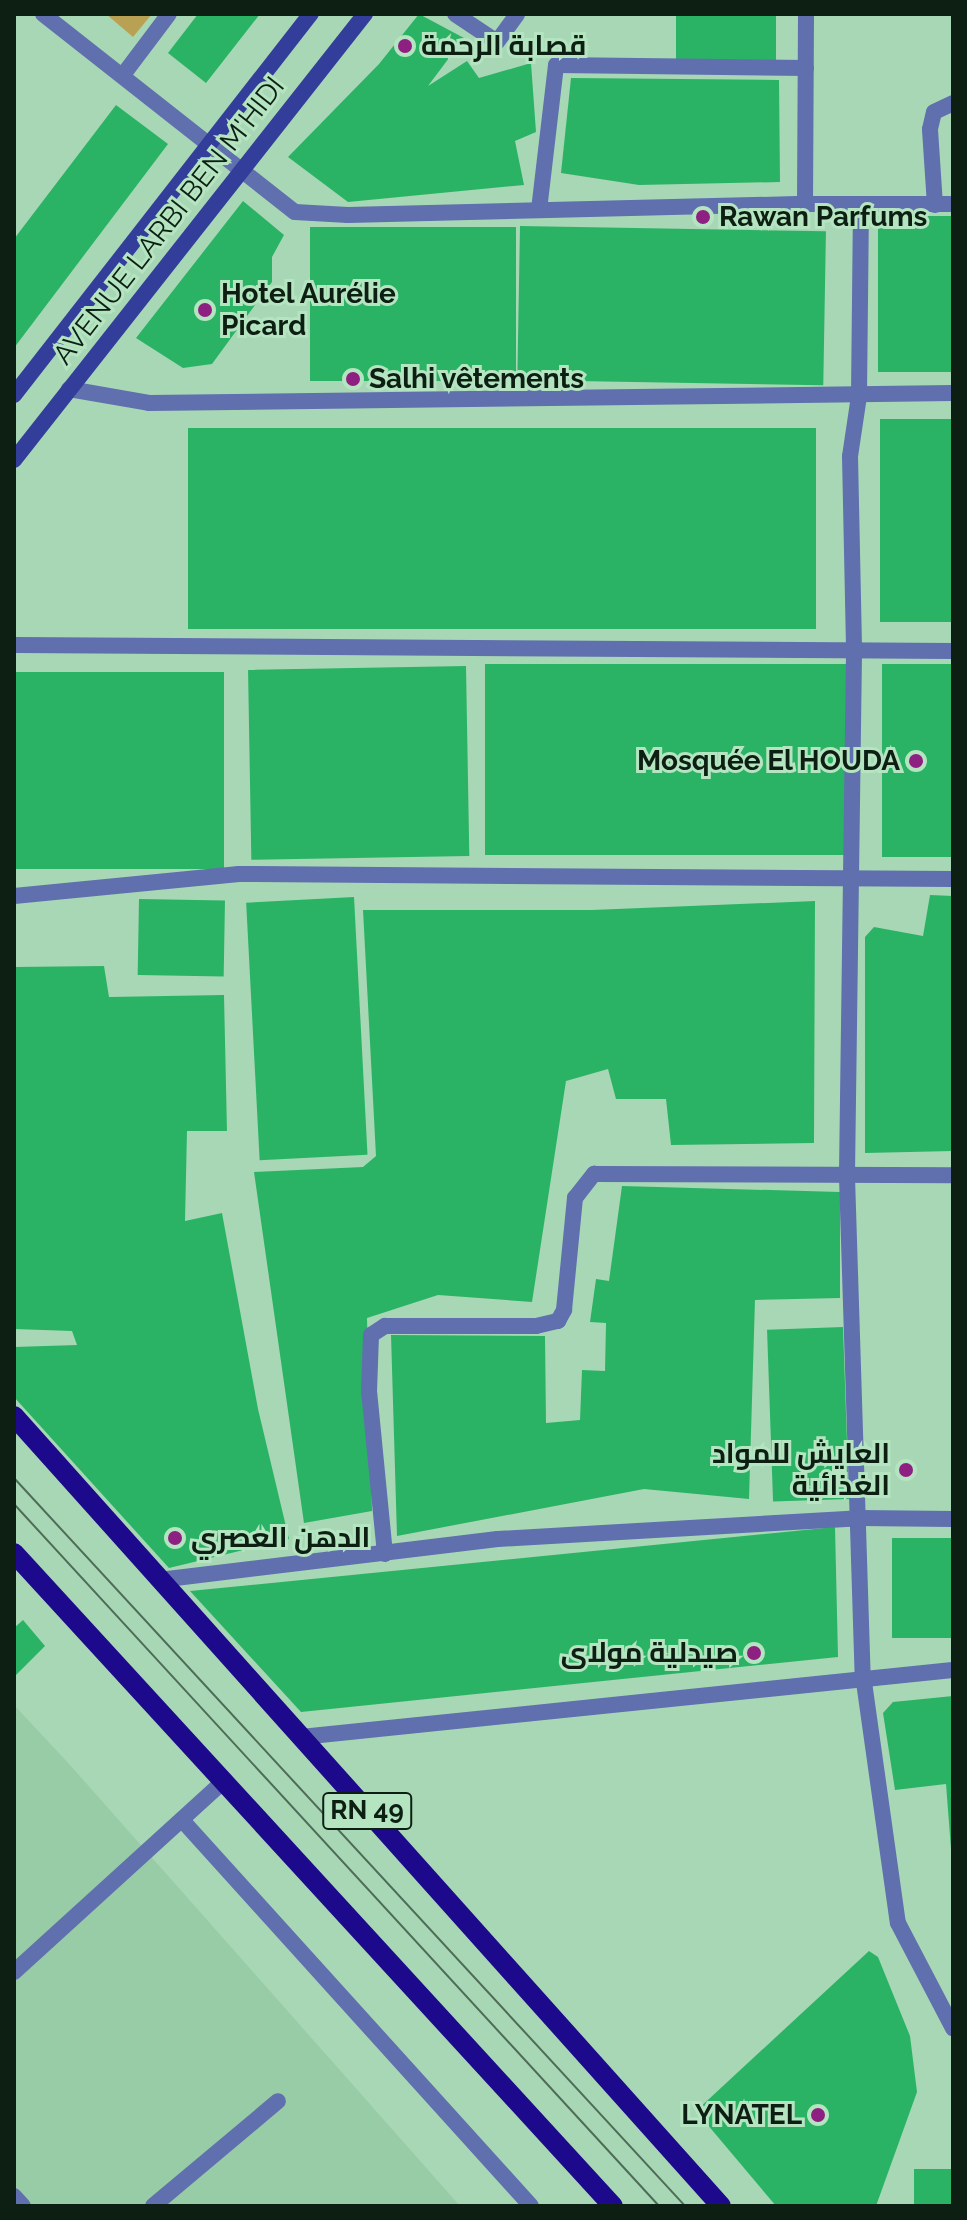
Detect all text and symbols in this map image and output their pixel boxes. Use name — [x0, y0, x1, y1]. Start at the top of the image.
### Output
place label: قصابة الرحمة — [421, 29, 586, 63]
marker: قصابة الرحمة — [396, 37, 414, 55]
street label: AVENUE LARBI BEN M'HIDI — [46, 71, 292, 371]
place label: Rawan Parfums — [719, 200, 927, 234]
marker: Rawan Parfums — [694, 208, 712, 226]
place label: Hotel Aurélie Picard — [221, 277, 397, 343]
marker: Hotel Aurélie Picard — [196, 301, 214, 319]
place label: Salhi vêtements — [369, 362, 585, 396]
marker: Salhi vêtements — [344, 370, 362, 388]
place label: Mosquée El HOUDA — [636, 744, 900, 778]
marker: Mosquée El HOUDA — [907, 752, 925, 770]
place label: العايش للمواد الغذائية — [712, 1437, 890, 1503]
marker: العايش للمواد الغذائية — [897, 1461, 915, 1479]
place label: الدهن العصري — [191, 1521, 370, 1555]
marker: الدهن العصري — [166, 1529, 184, 1547]
place label: صيدلية مولاى — [561, 1636, 738, 1670]
marker: صيدلية مولاى — [745, 1644, 763, 1662]
road number: RN 49 — [321, 1789, 413, 1833]
place label: LYNATEL — [681, 2098, 802, 2132]
marker: LYNATEL — [809, 2106, 827, 2124]

